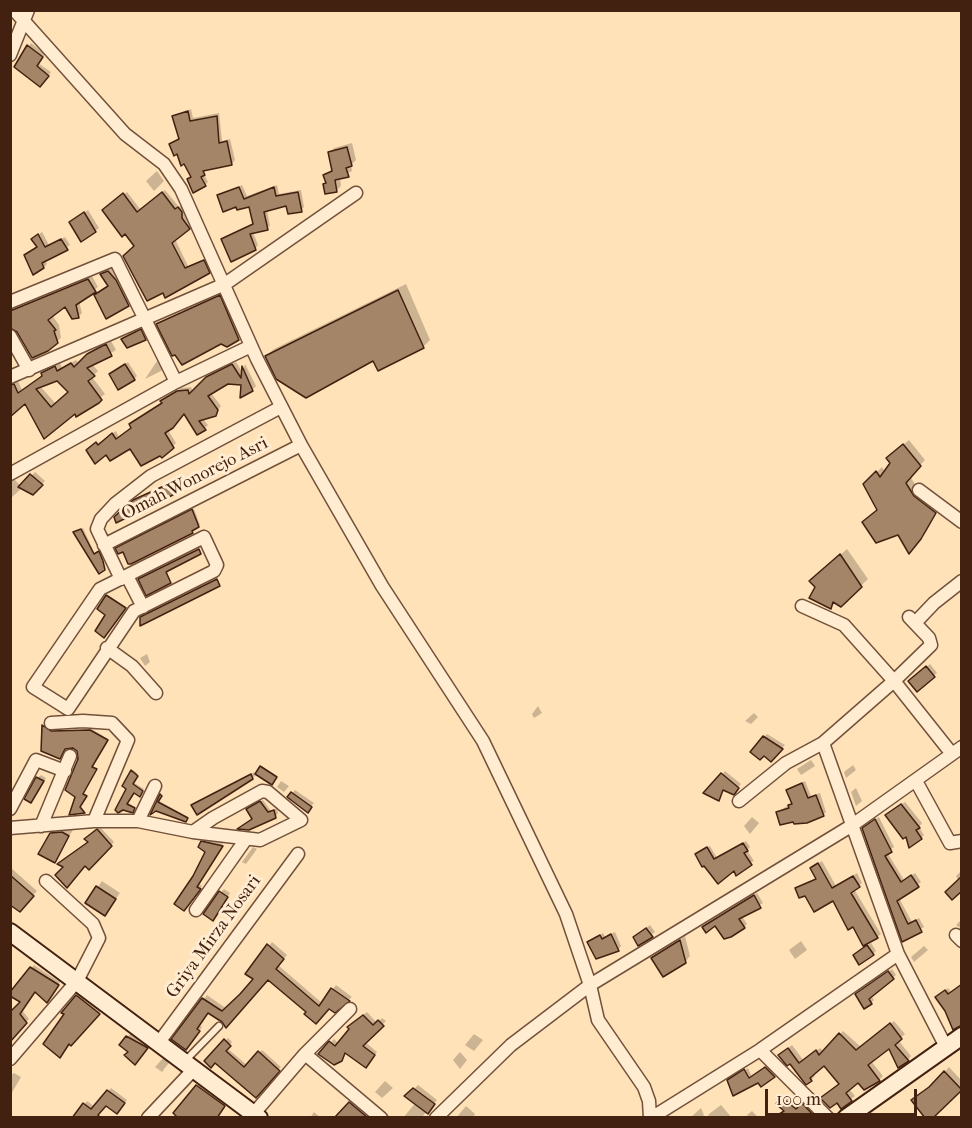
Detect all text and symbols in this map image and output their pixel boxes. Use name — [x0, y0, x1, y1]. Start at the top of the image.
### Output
street label: Omah Wonorejo Asri — [118, 433, 272, 525]
street label: Griya Mirza Nosari — [162, 871, 266, 1003]
scale bar — [768, 1077, 920, 1115]
text: 100 m — [776, 1089, 821, 1110]

